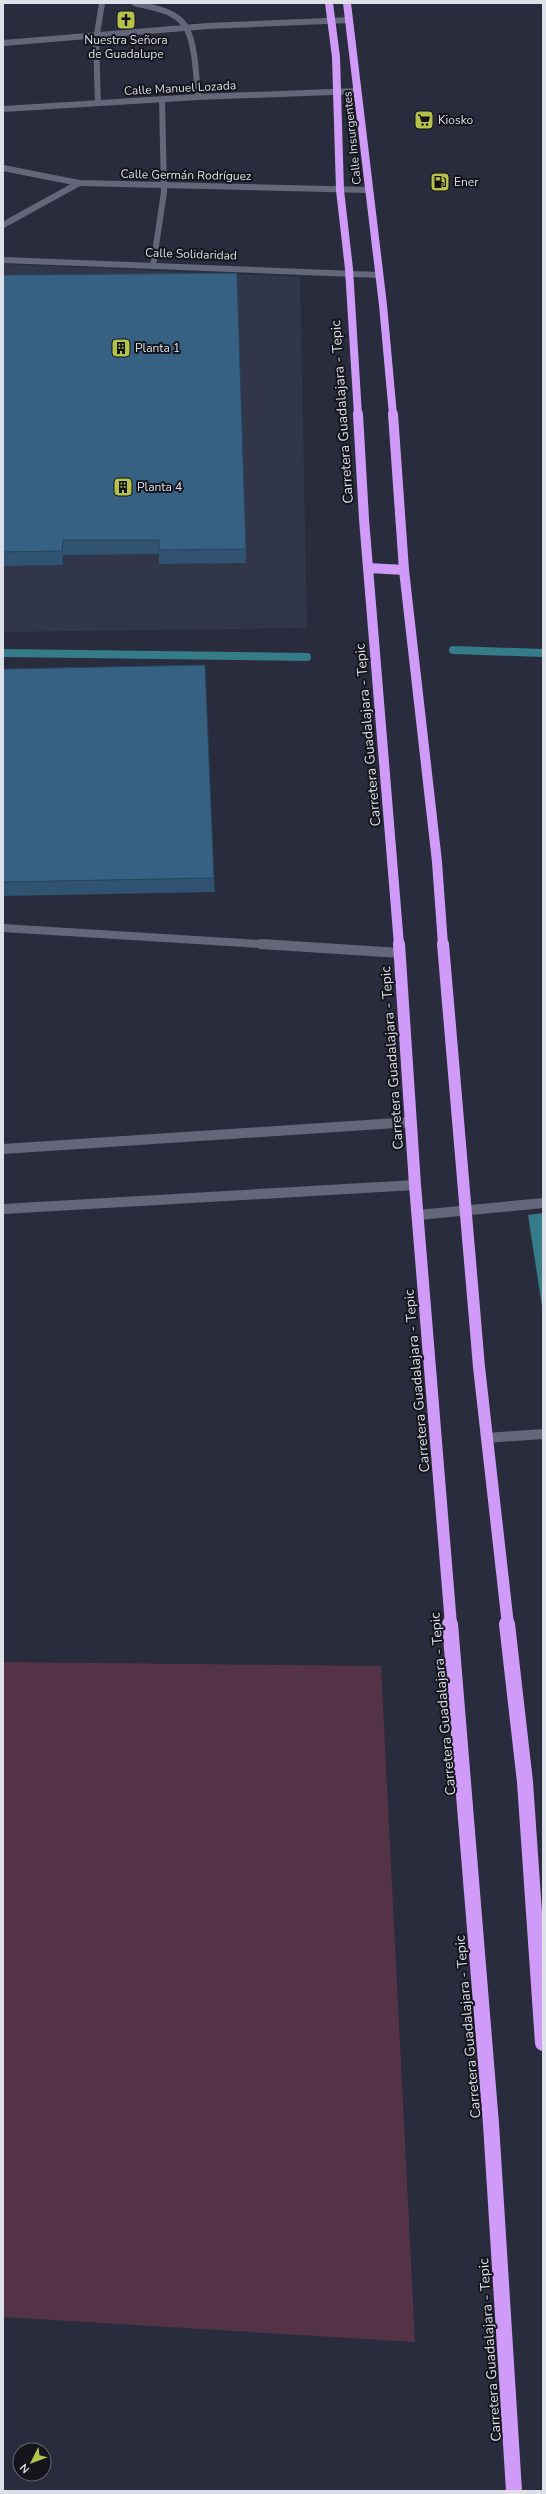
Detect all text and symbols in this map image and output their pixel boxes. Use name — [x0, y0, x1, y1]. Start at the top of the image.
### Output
church icon: Nuestra Señora de Guadalupe — [115, 9, 137, 31]
place label: Nuestra Señora de Guadalupe — [84, 32, 168, 62]
street label: Calle Manuel Lozada — [124, 77, 236, 99]
street label: Calle Insurgentes — [339, 90, 365, 186]
supermarket icon: Kiosko — [413, 109, 435, 131]
place label: Kiosko — [438, 112, 474, 128]
street label: Calle Germán Rodríguez — [120, 166, 252, 184]
fuel station icon: Ener — [429, 171, 451, 193]
place label: Ener — [454, 174, 479, 190]
street label: Calle Solidaridad — [145, 244, 237, 264]
street label: Carretera Guadalajara - Tepic — [326, 319, 358, 504]
building icon: Planta 1 — [110, 337, 132, 359]
place label: Planta 1 — [135, 340, 180, 356]
building icon: Planta 4 — [112, 476, 134, 498]
place label: Planta 4 — [137, 479, 182, 495]
street label: Carretera Guadalajara - Tepic — [350, 642, 385, 827]
street label: Carretera Guadalajara - Tepic — [376, 965, 408, 1150]
street label: Carretera Guadalajara - Tepic — [399, 1288, 434, 1473]
street label: Carretera Guadalajara - Tepic — [425, 1611, 460, 1796]
street label: Carretera Guadalajara - Tepic — [450, 1934, 485, 2119]
street label: Carretera Guadalajara - Tepic — [474, 2257, 506, 2442]
north arrow — [12, 2442, 52, 2482]
text: N — [17, 2460, 33, 2476]

